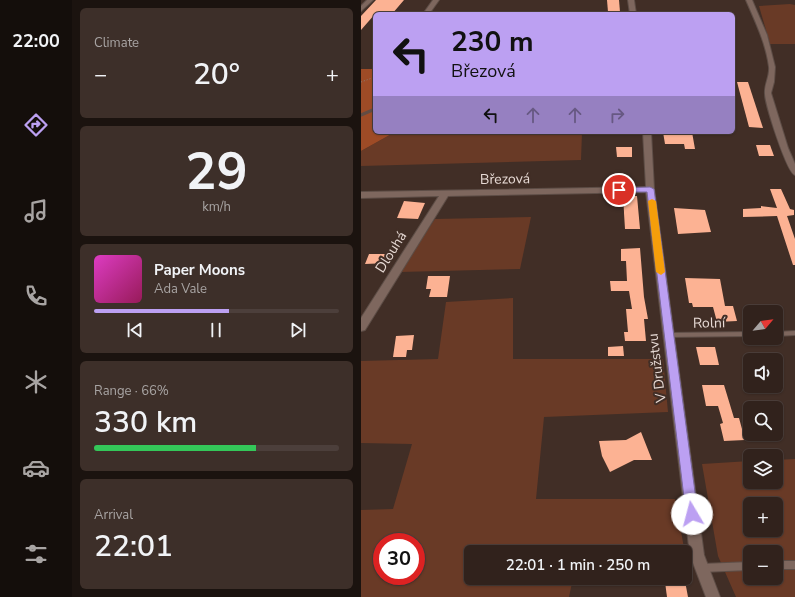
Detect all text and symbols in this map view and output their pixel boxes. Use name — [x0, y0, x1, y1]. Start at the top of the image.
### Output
text: 230 m — [451, 23, 534, 61]
icon: left — [385, 28, 437, 80]
text: 22:00 — [12, 29, 60, 53]
text: Climate — [94, 34, 139, 52]
text: 20° — [193, 54, 240, 95]
text: Březová — [451, 59, 516, 83]
text: − — [94, 60, 107, 90]
text: + — [326, 60, 339, 90]
icon: left — [480, 104, 502, 126]
icon: ahead — [522, 104, 544, 126]
icon: ahead — [564, 104, 586, 126]
icon: right — [606, 104, 628, 126]
icon: directions — [22, 111, 50, 139]
text: 29 — [185, 136, 248, 207]
street label: Březová — [480, 169, 530, 189]
pin — [602, 173, 636, 207]
icon: arrive — [608, 179, 630, 201]
icon: music — [22, 197, 50, 225]
text: km/h — [202, 198, 231, 216]
street label: Dlouhá — [371, 228, 411, 276]
text: Paper Moons — [154, 260, 245, 280]
text: Ada Vale — [154, 280, 207, 298]
icon: phone — [22, 282, 50, 310]
north arrow — [743, 305, 783, 345]
map controls — [743, 305, 783, 585]
street label: Rolní — [693, 313, 726, 333]
icon: previous — [124, 319, 146, 341]
icon: pause — [205, 319, 227, 341]
icon: next — [287, 319, 309, 341]
street label: V Družstvu — [643, 332, 671, 405]
button: sound — [743, 353, 783, 393]
icon: climate — [22, 368, 50, 396]
text: Range · 66% — [94, 382, 169, 400]
button: search — [743, 401, 783, 441]
text: 330 km — [94, 402, 197, 443]
button: layers — [743, 449, 783, 489]
icon: car — [22, 454, 50, 482]
position arrow — [671, 493, 713, 535]
button: + — [743, 497, 783, 537]
text: Arrival — [94, 506, 133, 524]
text: 22:01 — [94, 526, 173, 567]
speed limit sign: 30 — [373, 533, 425, 585]
icon: filters — [22, 540, 50, 568]
button: − — [743, 545, 783, 585]
text: 22:01 · 1 min · 250 m — [506, 555, 650, 575]

